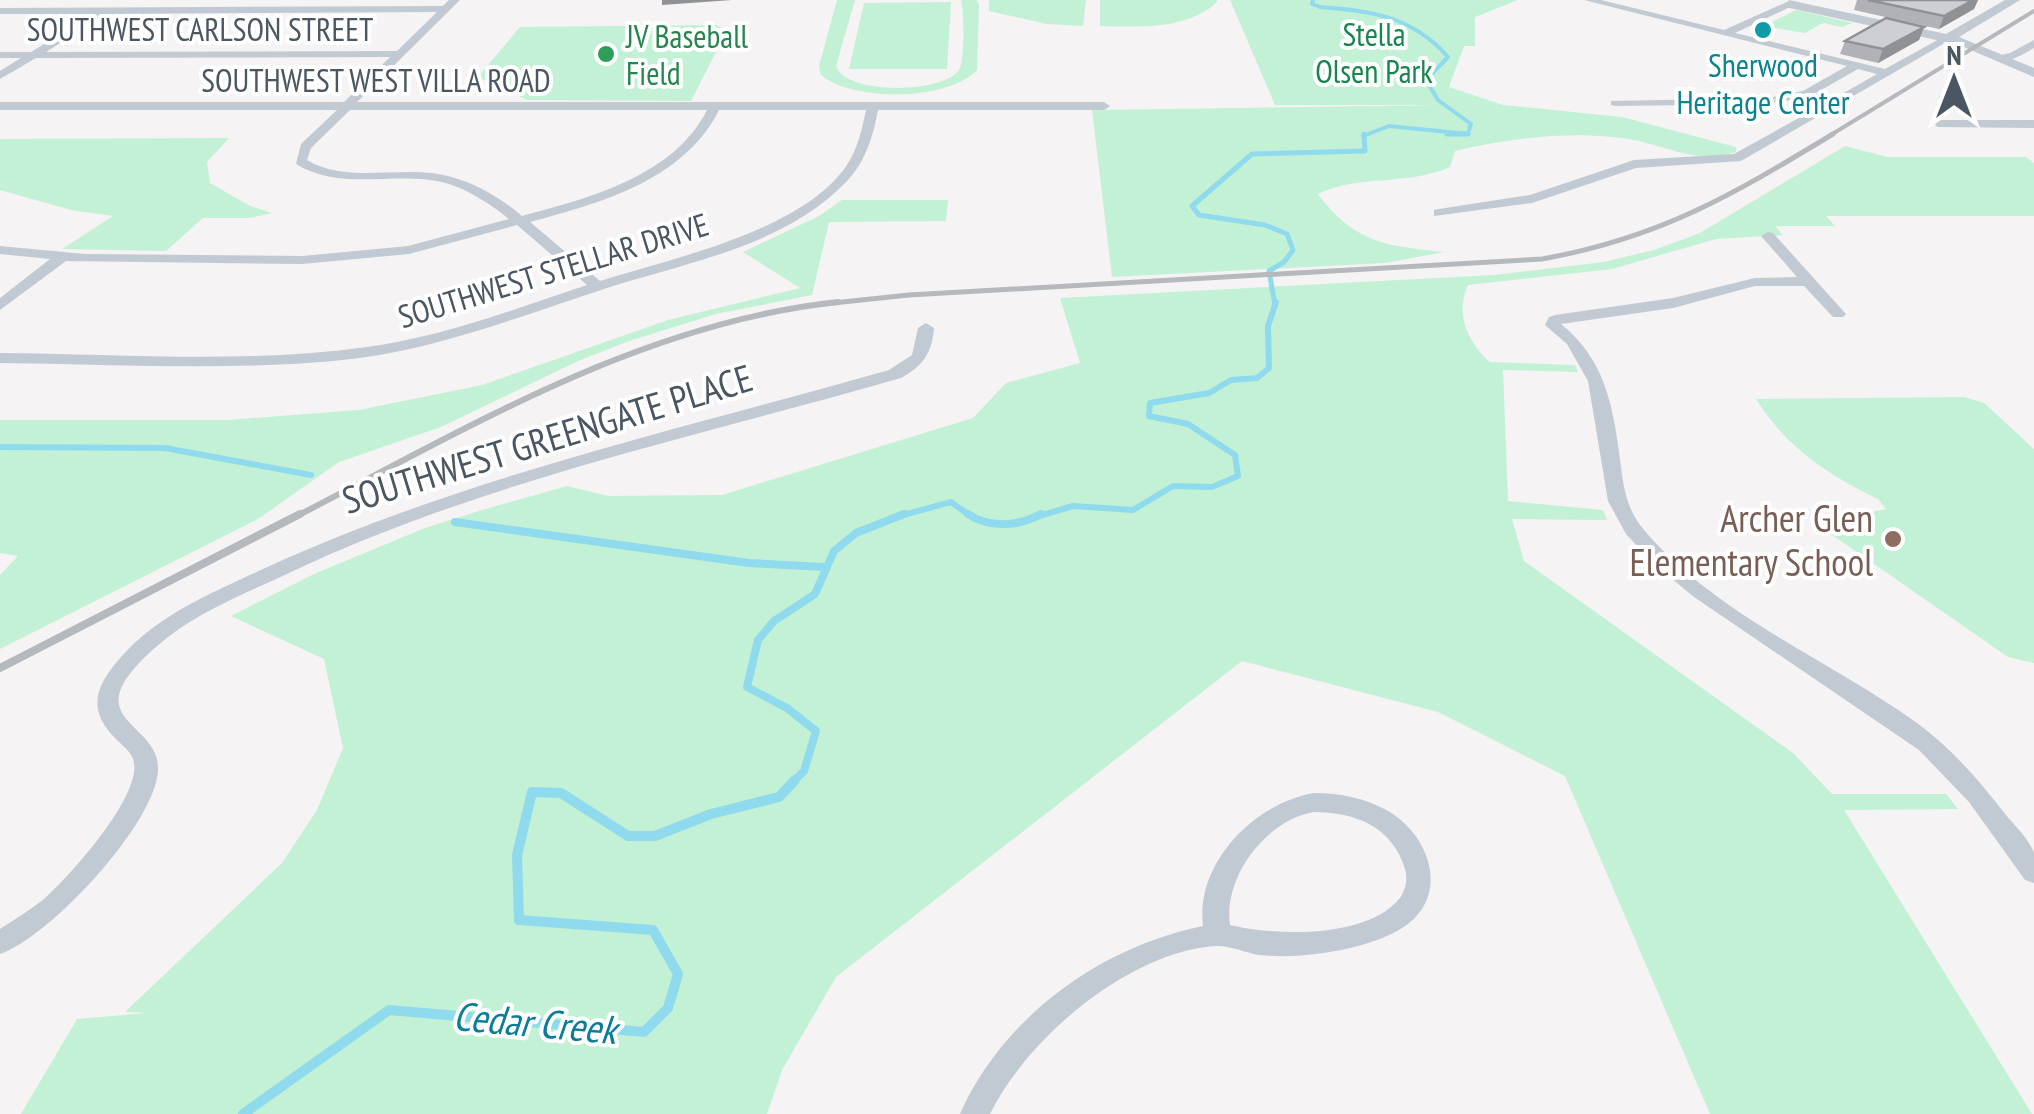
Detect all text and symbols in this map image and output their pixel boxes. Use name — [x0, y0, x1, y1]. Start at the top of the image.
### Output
street label: SOUTHWEST CARLSON STREET — [27, 8, 373, 50]
park label: Stella Olsen Park — [1315, 13, 1433, 92]
place label: JV Baseball Field — [625, 15, 749, 94]
marker: Sherwood Heritage Center — [1752, 19, 1774, 41]
north arrow — [1904, 30, 2004, 130]
text: N — [1946, 36, 1962, 73]
marker: JV Baseball Field — [595, 43, 617, 65]
place label: Sherwood Heritage Center — [1676, 44, 1850, 123]
street label: SOUTHWEST WEST VILLA ROAD — [201, 59, 551, 101]
street label: SOUTHWEST STELLAR DRIVE — [393, 203, 713, 337]
street label: SOUTHWEST GREENGATE PLACE — [336, 352, 758, 524]
place label: Archer Glen Elementary School — [1630, 493, 1873, 586]
marker: Archer Glen Elementary School — [1882, 528, 1904, 550]
water label: Cedar Creek — [451, 989, 623, 1055]

